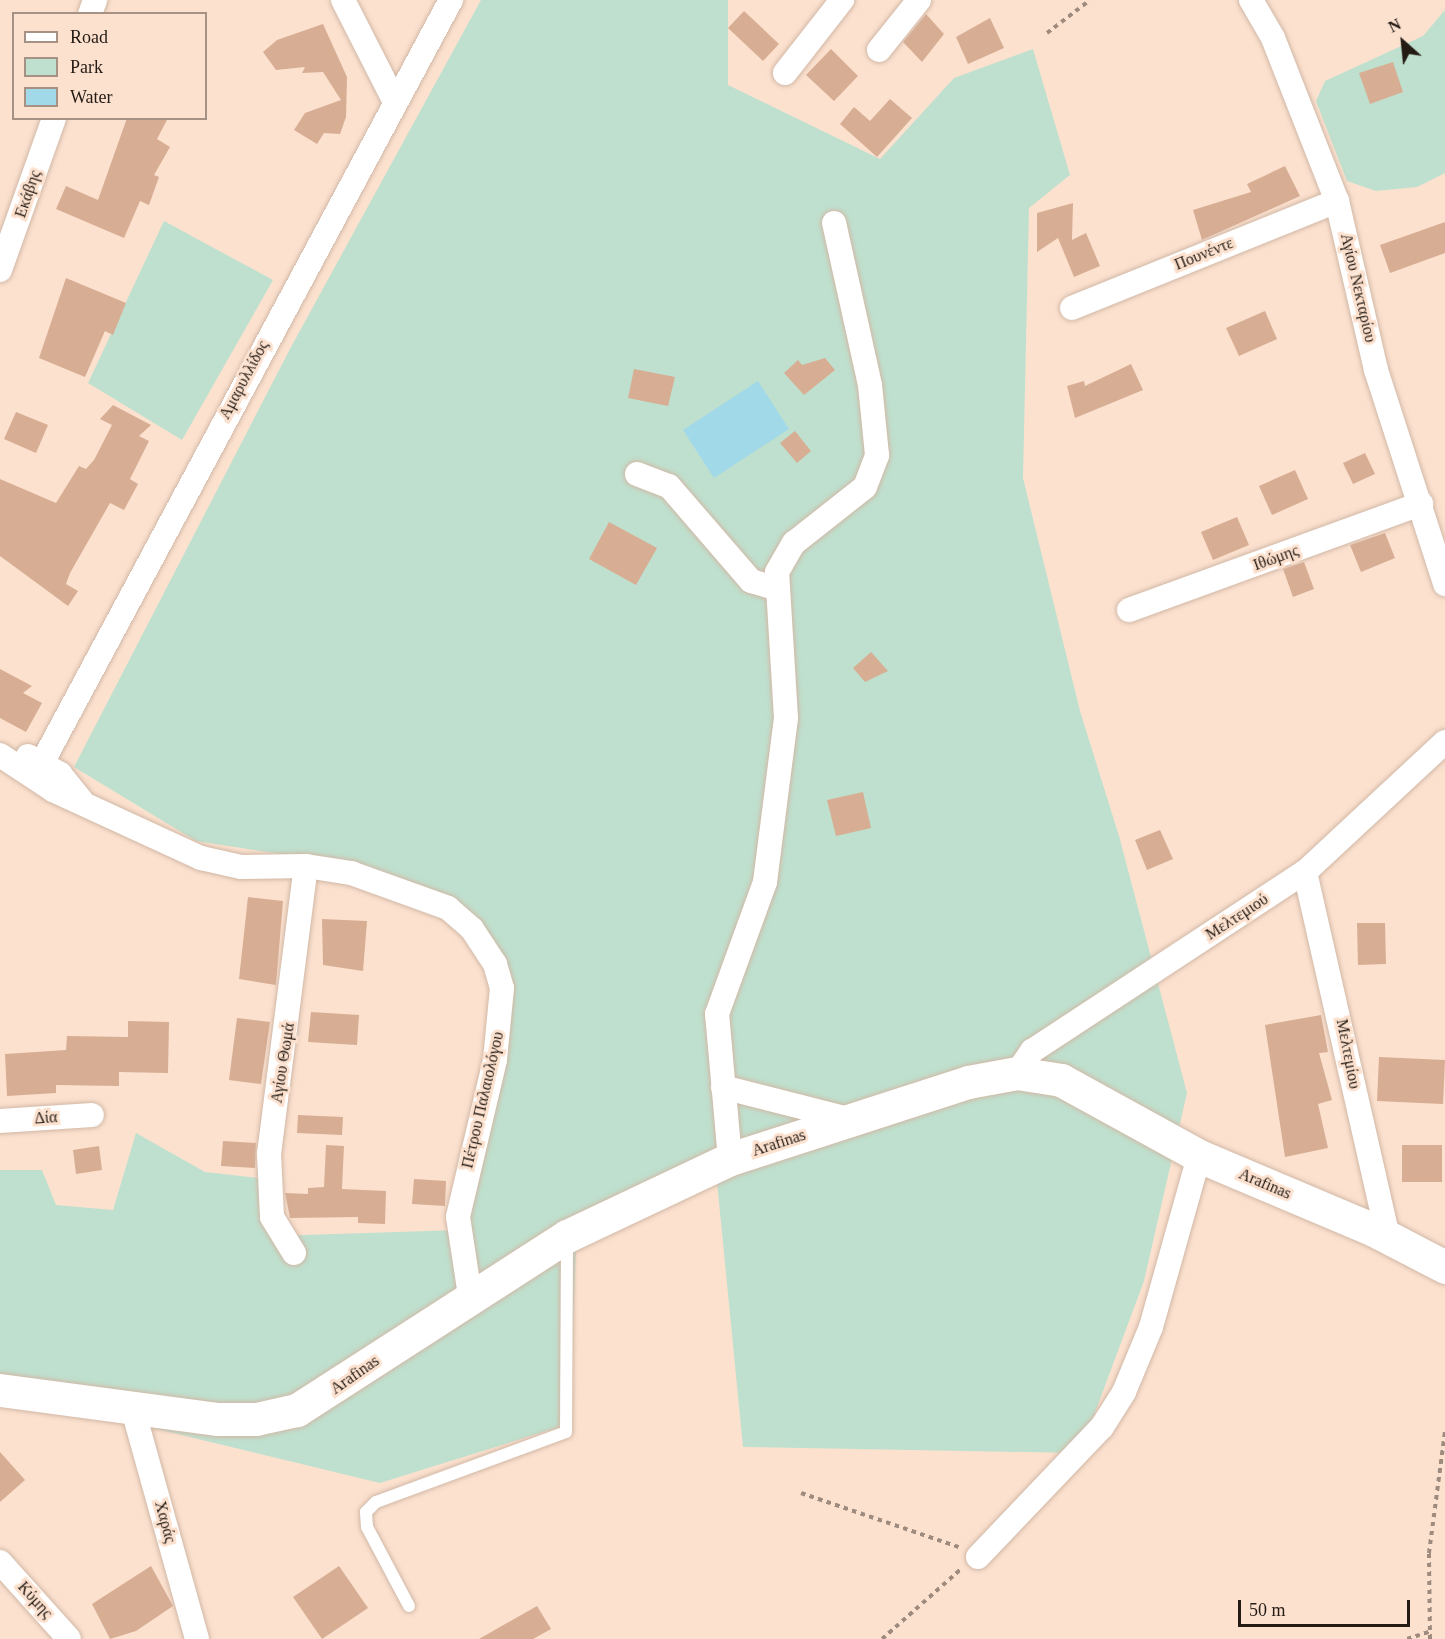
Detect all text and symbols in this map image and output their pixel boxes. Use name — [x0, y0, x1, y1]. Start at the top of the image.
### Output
legend — [12, 12, 207, 120]
north arrow — [1373, 12, 1433, 72]
text: N — [1386, 15, 1404, 36]
text: Road — [70, 27, 108, 47]
text: Park — [70, 57, 103, 77]
text: Water — [70, 87, 113, 107]
street label: Εκάβης — [11, 168, 45, 220]
street label: Αγίου Νεκταρίου — [1336, 232, 1380, 344]
street label: Πουνέντε — [1172, 234, 1236, 274]
street label: Αμαρυλλίδος — [215, 337, 273, 423]
street label: Ιθώμης — [1251, 541, 1301, 575]
street label: Μελτεμιού — [1202, 890, 1272, 944]
street label: Μελτεμίου — [1332, 1017, 1364, 1091]
street label: Αγίου Θωμά — [267, 1022, 299, 1104]
street label: Πέτρου Παλαιολόγου — [458, 1030, 508, 1170]
street label: Δία — [34, 1108, 58, 1128]
street label: Arafinas — [750, 1125, 808, 1161]
street label: Arafinas — [1236, 1164, 1294, 1204]
street label: Arafinas — [327, 1351, 383, 1399]
street label: Χαράς — [150, 1499, 180, 1545]
street label: Κύμης — [14, 1578, 56, 1622]
scale bar — [1241, 1588, 1414, 1626]
text: 50 m — [1249, 1600, 1286, 1620]

